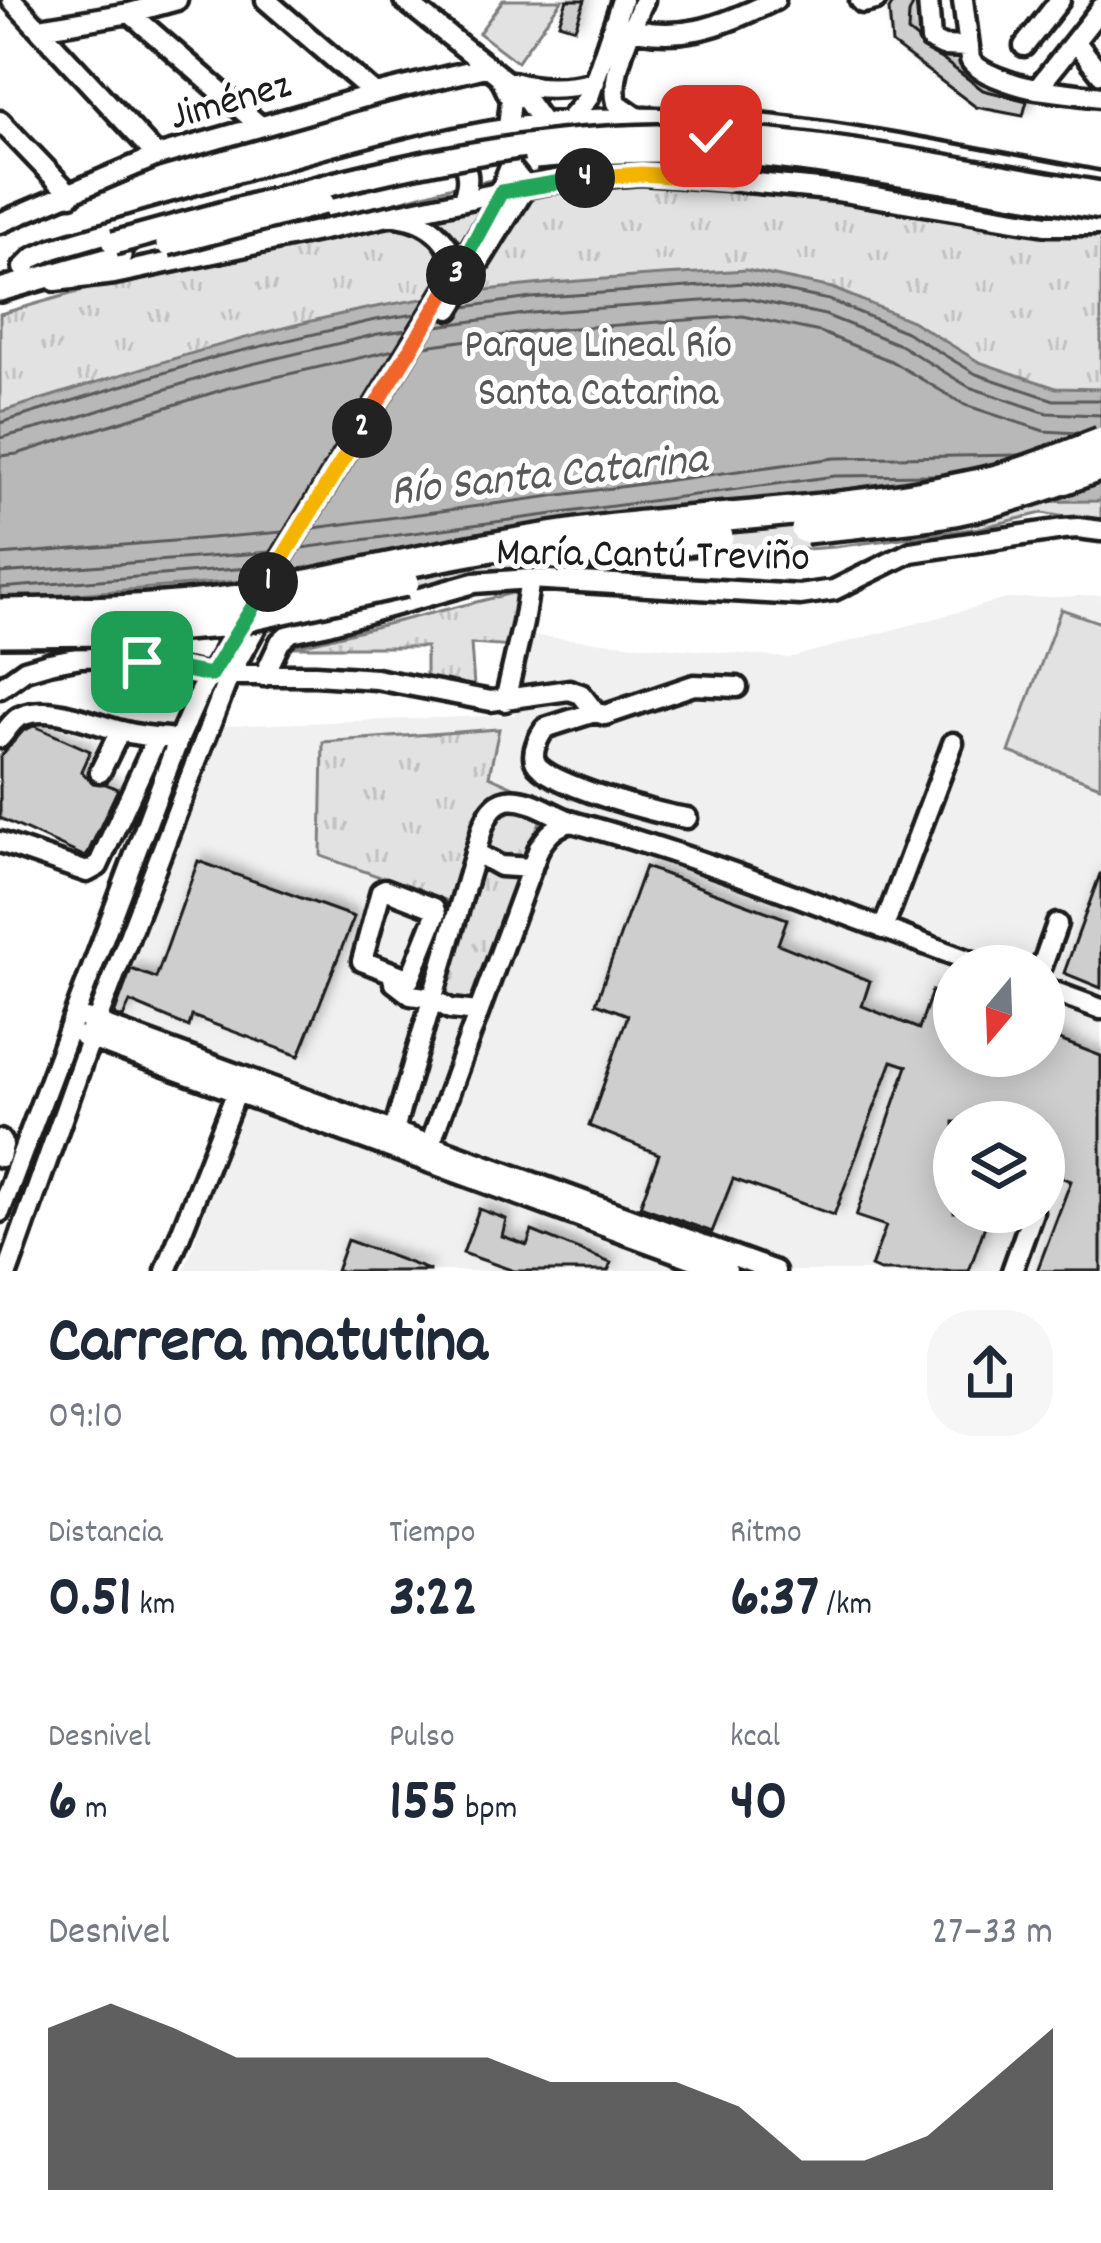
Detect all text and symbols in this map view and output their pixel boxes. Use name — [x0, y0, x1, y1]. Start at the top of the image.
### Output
street label: Jiménez — [163, 58, 299, 150]
pin — [660, 85, 762, 187]
icon: check — [678, 103, 744, 169]
pin: 4 — [555, 148, 615, 208]
text: 4 — [578, 154, 592, 201]
pin: 3 — [426, 245, 486, 305]
text: 3 — [449, 251, 463, 298]
park label: Parque Lineal Río Santa Catarina — [464, 318, 732, 426]
pin: 2 — [332, 398, 392, 458]
text: 2 — [355, 404, 369, 451]
water label: Río Santa Catarina — [387, 429, 712, 526]
street label: María Cantú Treviño — [495, 525, 810, 591]
pin: 1 — [238, 552, 298, 612]
text: 1 — [264, 558, 272, 605]
pin — [91, 611, 193, 713]
icon: arrive — [109, 629, 175, 695]
north arrow — [933, 945, 1065, 1077]
map controls — [933, 945, 1065, 1233]
button: layers — [933, 1101, 1065, 1233]
text: Carrera matutina — [48, 1299, 487, 1393]
button: share — [927, 1310, 1053, 1436]
text: 09:10 — [48, 1391, 123, 1446]
text: Distancia — [48, 1511, 163, 1558]
text: Tiempo — [389, 1511, 475, 1558]
text: Ritmo — [730, 1511, 802, 1558]
text: 0.51 — [48, 1558, 132, 1644]
text: 3:22 — [389, 1558, 478, 1644]
text: 6:37 — [730, 1558, 819, 1644]
text: km — [132, 1583, 175, 1630]
text: /km — [819, 1583, 872, 1630]
text: Desnivel — [48, 1715, 151, 1762]
text: Pulso — [389, 1715, 455, 1762]
text: kcal — [730, 1715, 780, 1762]
text: 6 — [48, 1762, 77, 1848]
text: 155 — [389, 1762, 458, 1848]
text: 40 — [730, 1762, 788, 1848]
text: m — [77, 1787, 108, 1834]
text: bpm — [458, 1787, 517, 1834]
text: Desnivel — [48, 1907, 170, 1962]
text: 27–33 m — [931, 1907, 1053, 1962]

